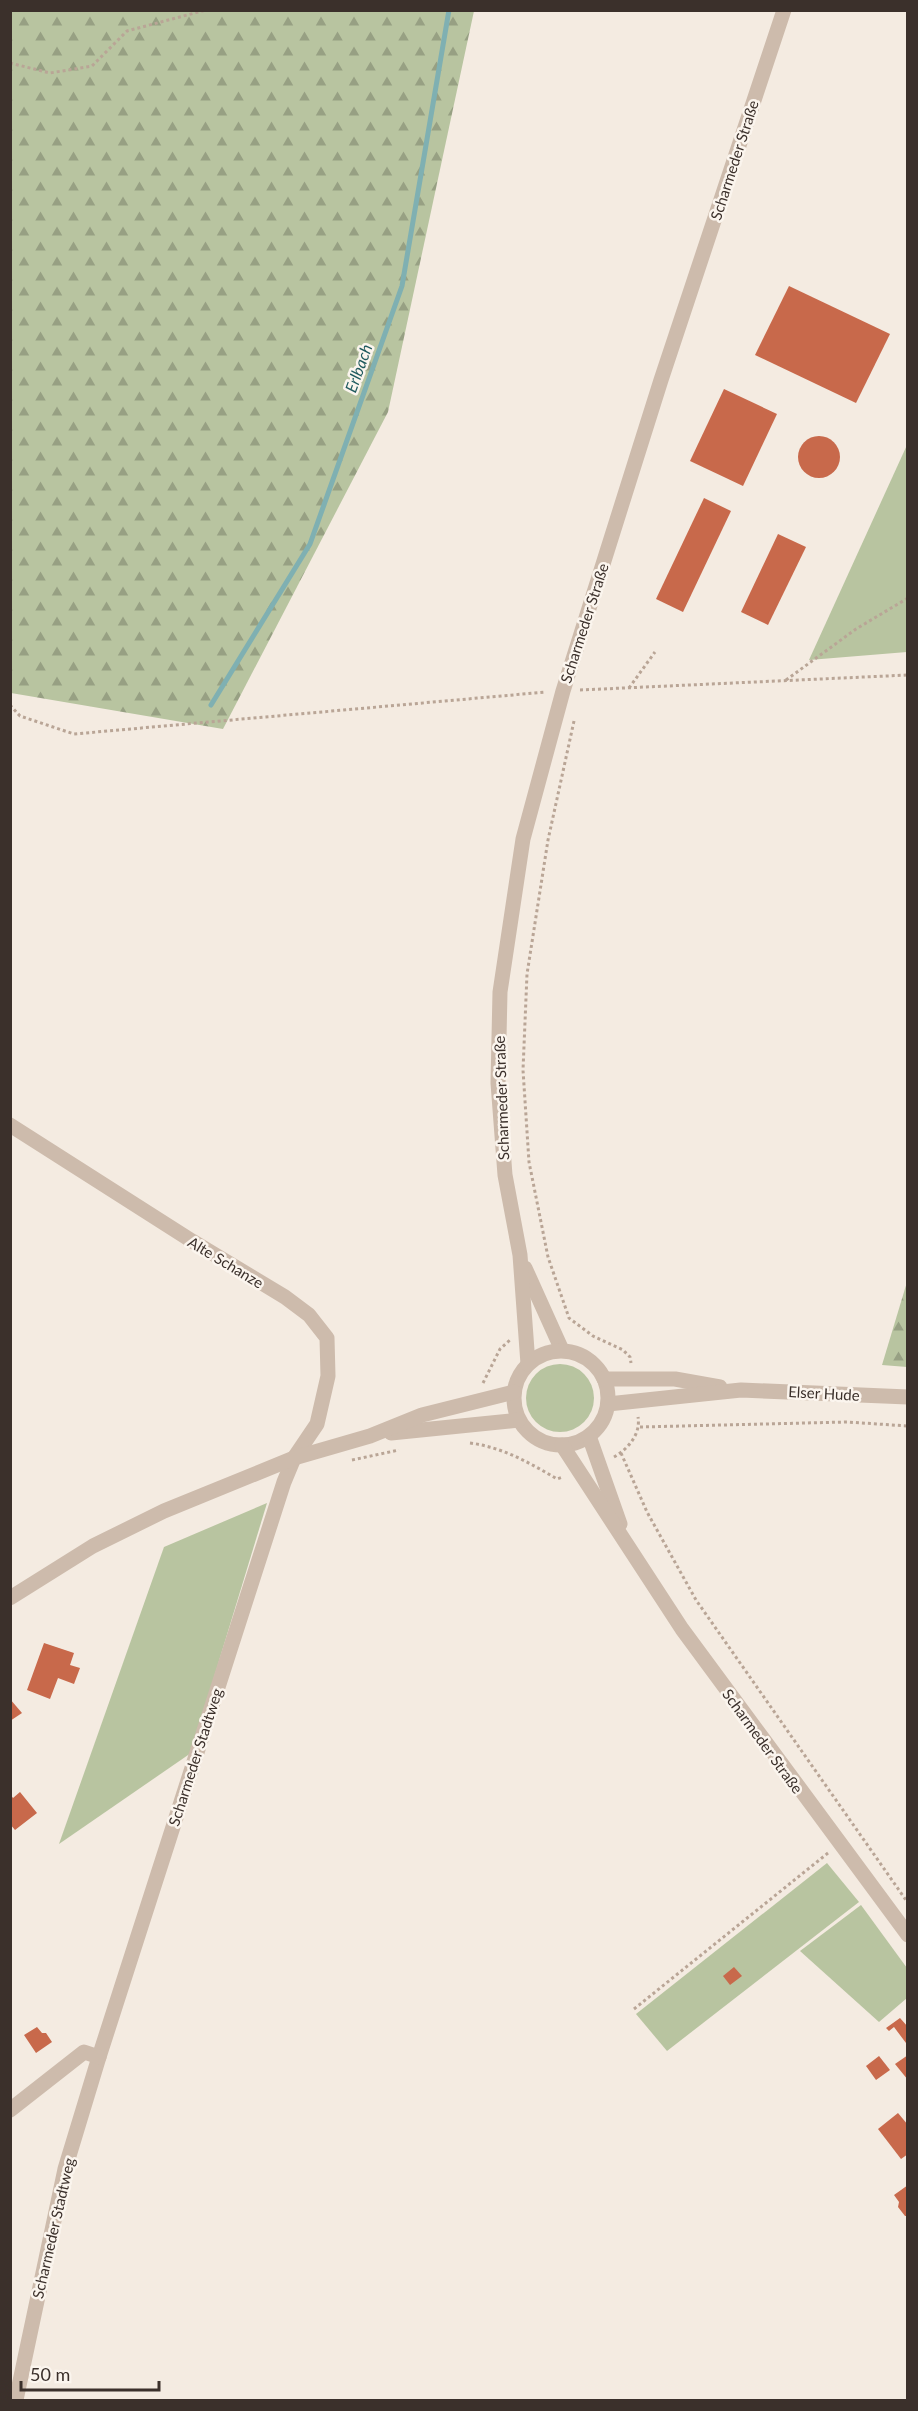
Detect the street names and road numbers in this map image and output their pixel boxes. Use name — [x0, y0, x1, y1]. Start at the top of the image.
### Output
street label: Scharmeder Straße — [706, 98, 762, 222]
street label: Scharmeder Straße — [556, 561, 612, 685]
street label: Scharmeder Straße — [490, 1035, 512, 1161]
street label: Alte Schanze — [185, 1232, 267, 1292]
street label: Elser Hude — [788, 1382, 860, 1404]
street label: Scharmeder Straße — [719, 1685, 807, 1797]
street label: Scharmeder Stadtweg — [164, 1686, 226, 1828]
street label: Scharmeder Stadtweg — [28, 2156, 78, 2300]

